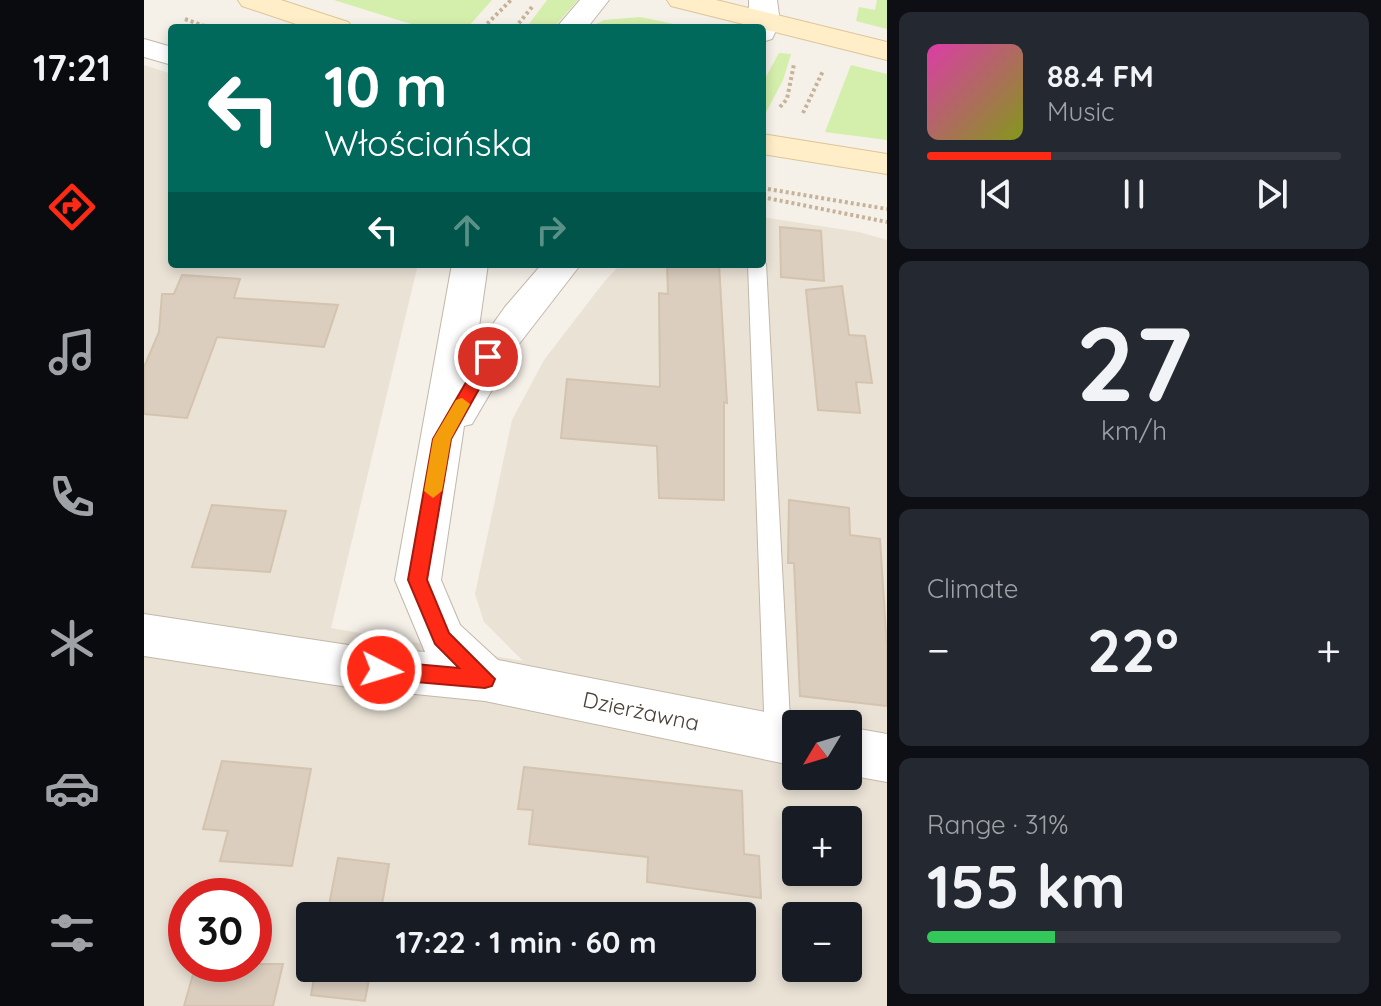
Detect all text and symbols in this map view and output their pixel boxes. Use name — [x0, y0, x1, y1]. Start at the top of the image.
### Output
text: 17:21 — [33, 45, 111, 90]
text: 10 m — [324, 51, 447, 121]
icon: left — [192, 56, 296, 160]
text: 88.4 FM — [1047, 57, 1154, 95]
text: Music — [1047, 95, 1115, 128]
text: Włościańska — [324, 120, 533, 165]
icon: previous — [974, 172, 1018, 216]
icon: pause — [1112, 172, 1156, 216]
icon: next — [1250, 172, 1294, 216]
icon: directions — [44, 179, 100, 235]
icon: left — [361, 208, 405, 252]
icon: ahead — [445, 208, 489, 252]
icon: right — [529, 208, 573, 252]
text: 27 — [1076, 297, 1192, 427]
pin — [454, 323, 522, 391]
icon: music — [44, 324, 100, 380]
icon: arrive — [466, 335, 510, 379]
text: km/h — [1101, 414, 1167, 447]
icon: phone — [44, 469, 100, 525]
text: Climate — [927, 572, 1018, 605]
text: 22° — [1087, 612, 1179, 687]
icon: climate — [44, 615, 100, 671]
text: − — [927, 622, 950, 677]
text: + — [1316, 622, 1341, 677]
position arrow — [339, 628, 423, 712]
street label: Dzierżawna — [580, 685, 702, 737]
north arrow — [782, 710, 862, 790]
map controls — [782, 710, 862, 982]
icon: car — [44, 760, 100, 816]
button: + — [782, 806, 862, 886]
text: Range · 31% — [927, 808, 1068, 841]
text: 155 km — [927, 848, 1126, 923]
speed limit sign: 30 — [168, 878, 272, 982]
button: − — [782, 902, 862, 982]
icon: filters — [44, 905, 100, 961]
text: 17:22 · 1 min · 60 m — [395, 923, 657, 961]

